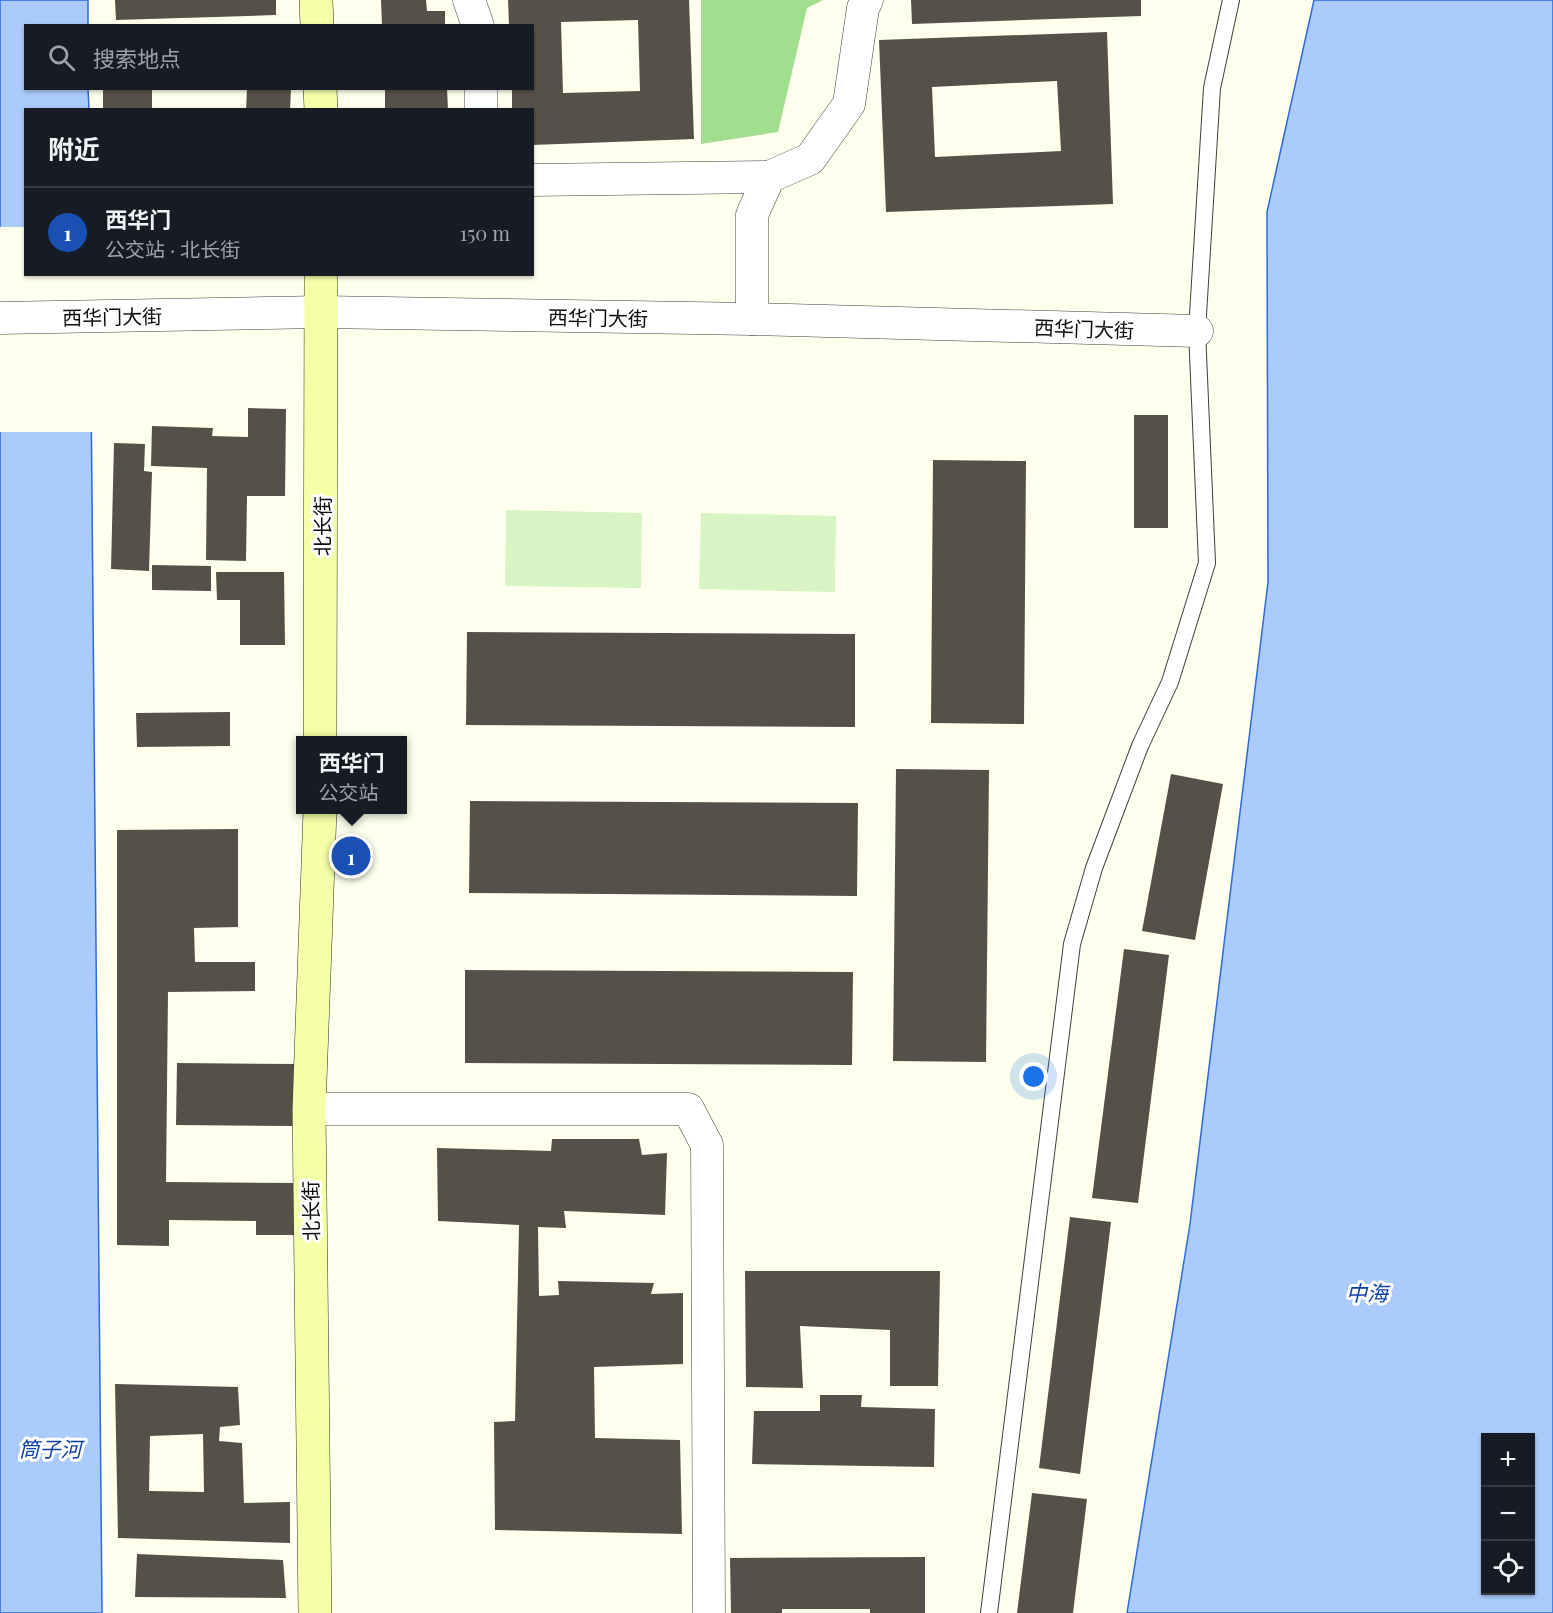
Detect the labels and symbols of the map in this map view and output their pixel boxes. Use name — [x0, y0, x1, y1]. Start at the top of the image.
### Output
street label: 西华门大街 — [62, 302, 162, 330]
street label: 西华门大街 — [548, 303, 648, 331]
street label: 西华门大街 — [1034, 313, 1134, 343]
street label: 北长街 — [308, 496, 335, 556]
pin: 1 — [332, 834, 370, 878]
your location — [1019, 1062, 1048, 1091]
street label: 北长街 — [296, 1181, 324, 1241]
water label: 中海 — [1346, 1278, 1391, 1306]
water label: 筒子河 — [19, 1434, 85, 1462]

